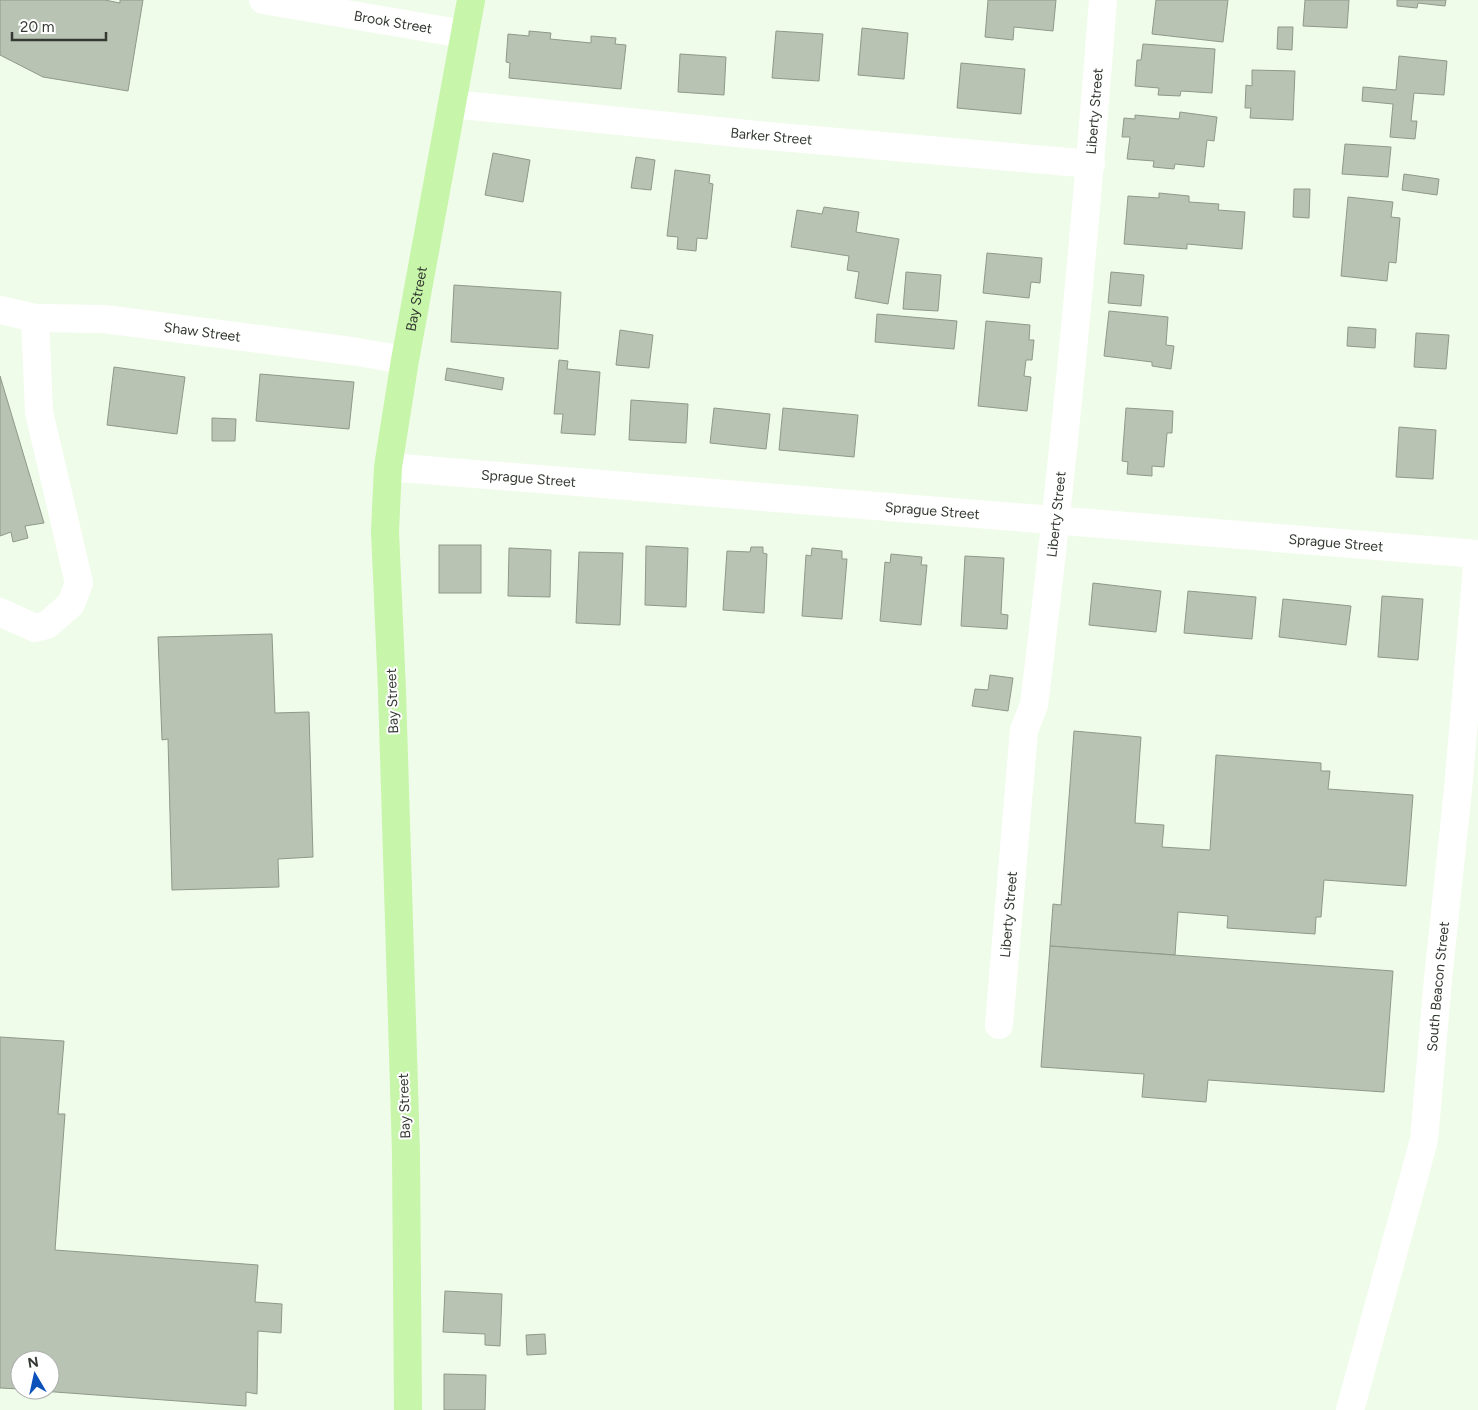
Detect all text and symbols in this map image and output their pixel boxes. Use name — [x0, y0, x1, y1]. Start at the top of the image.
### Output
street label: Brook Street — [353, 8, 433, 37]
scale bar — [12, 10, 106, 42]
text: 20 m — [20, 18, 54, 36]
street label: Liberty Street — [1083, 67, 1107, 155]
street label: Barker Street — [730, 124, 813, 149]
street label: Bay Street — [402, 265, 431, 333]
street label: Shaw Street — [163, 319, 242, 346]
street label: Sprague Street — [480, 466, 577, 491]
street label: Liberty Street — [1043, 470, 1070, 558]
street label: Sprague Street — [884, 499, 980, 523]
street label: Sprague Street — [1288, 531, 1384, 555]
street label: Bay Street — [383, 668, 402, 734]
street label: Liberty Street — [997, 871, 1021, 958]
street label: South Beacon Street — [1424, 921, 1453, 1052]
street label: Bay Street — [395, 1073, 414, 1139]
north arrow — [10, 1350, 60, 1400]
text: N — [26, 1353, 40, 1372]

